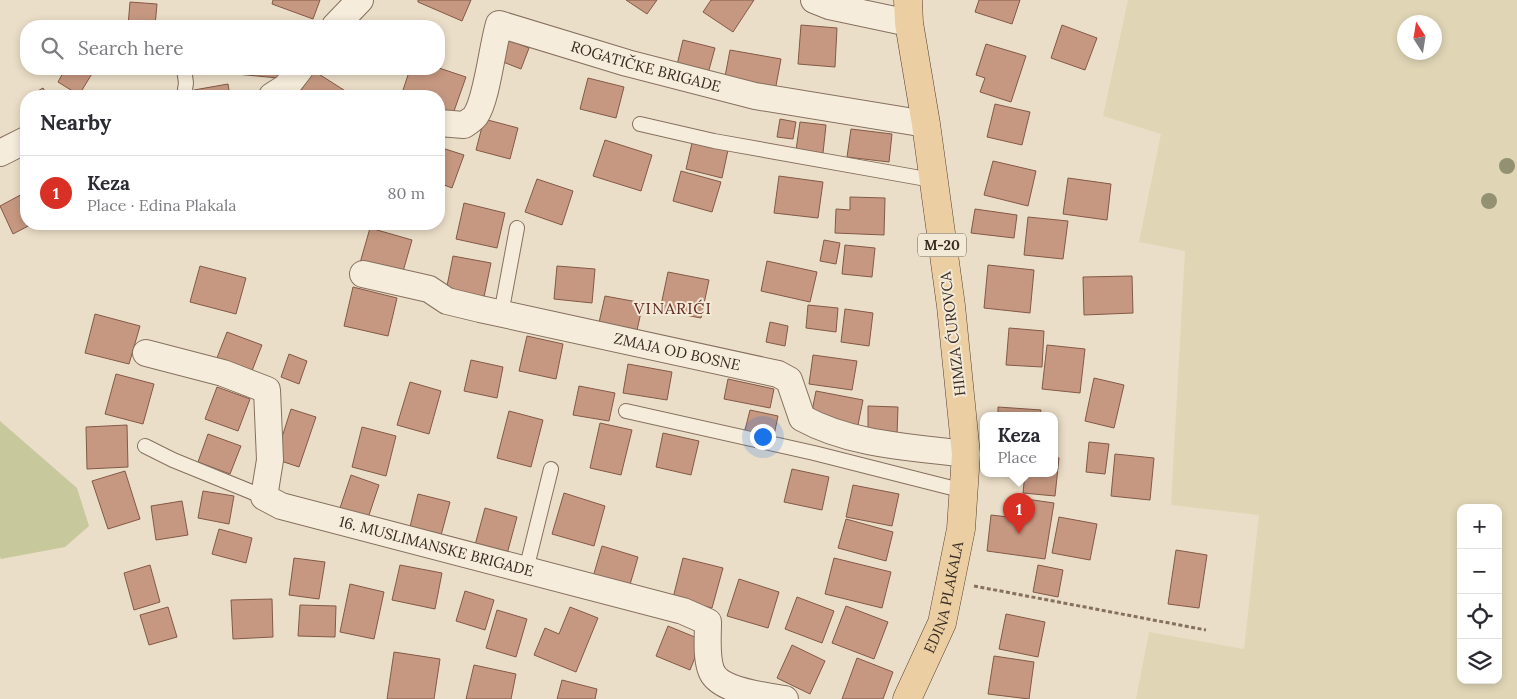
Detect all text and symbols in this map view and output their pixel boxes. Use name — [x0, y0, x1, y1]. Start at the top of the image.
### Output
north arrow — [1397, 15, 1442, 60]
search box — [20, 20, 445, 75]
icon: search — [38, 34, 66, 62]
text: Search here — [78, 36, 184, 60]
street label: ROGATIČKE BRIGADE — [569, 36, 723, 96]
text: Nearby — [40, 109, 111, 136]
text: Keza — [87, 171, 130, 195]
text: 1 — [53, 183, 59, 203]
text: 80 m — [388, 183, 425, 203]
text: Place · Edina Plakala — [87, 195, 237, 215]
road number: M-20 — [918, 234, 966, 256]
street label: HIMZA ĆUROVCA — [935, 270, 970, 397]
district label: VINARIĆI — [633, 298, 712, 318]
street label: ZMAJA OD BOSNE — [612, 328, 742, 375]
popup — [980, 412, 1058, 477]
text: Keza — [998, 423, 1040, 447]
your location — [750, 424, 776, 450]
text: Place — [998, 447, 1037, 467]
pin: 1 — [1003, 493, 1035, 534]
map controls — [1457, 504, 1502, 684]
button: + — [1457, 504, 1502, 549]
street label: 16. MUSLIMANSKE BRIGADE — [337, 512, 536, 581]
street label: EDINA PLAKALA — [919, 539, 967, 656]
button: − — [1457, 549, 1502, 594]
button: locate — [1457, 594, 1502, 639]
button: layers — [1457, 639, 1502, 684]

